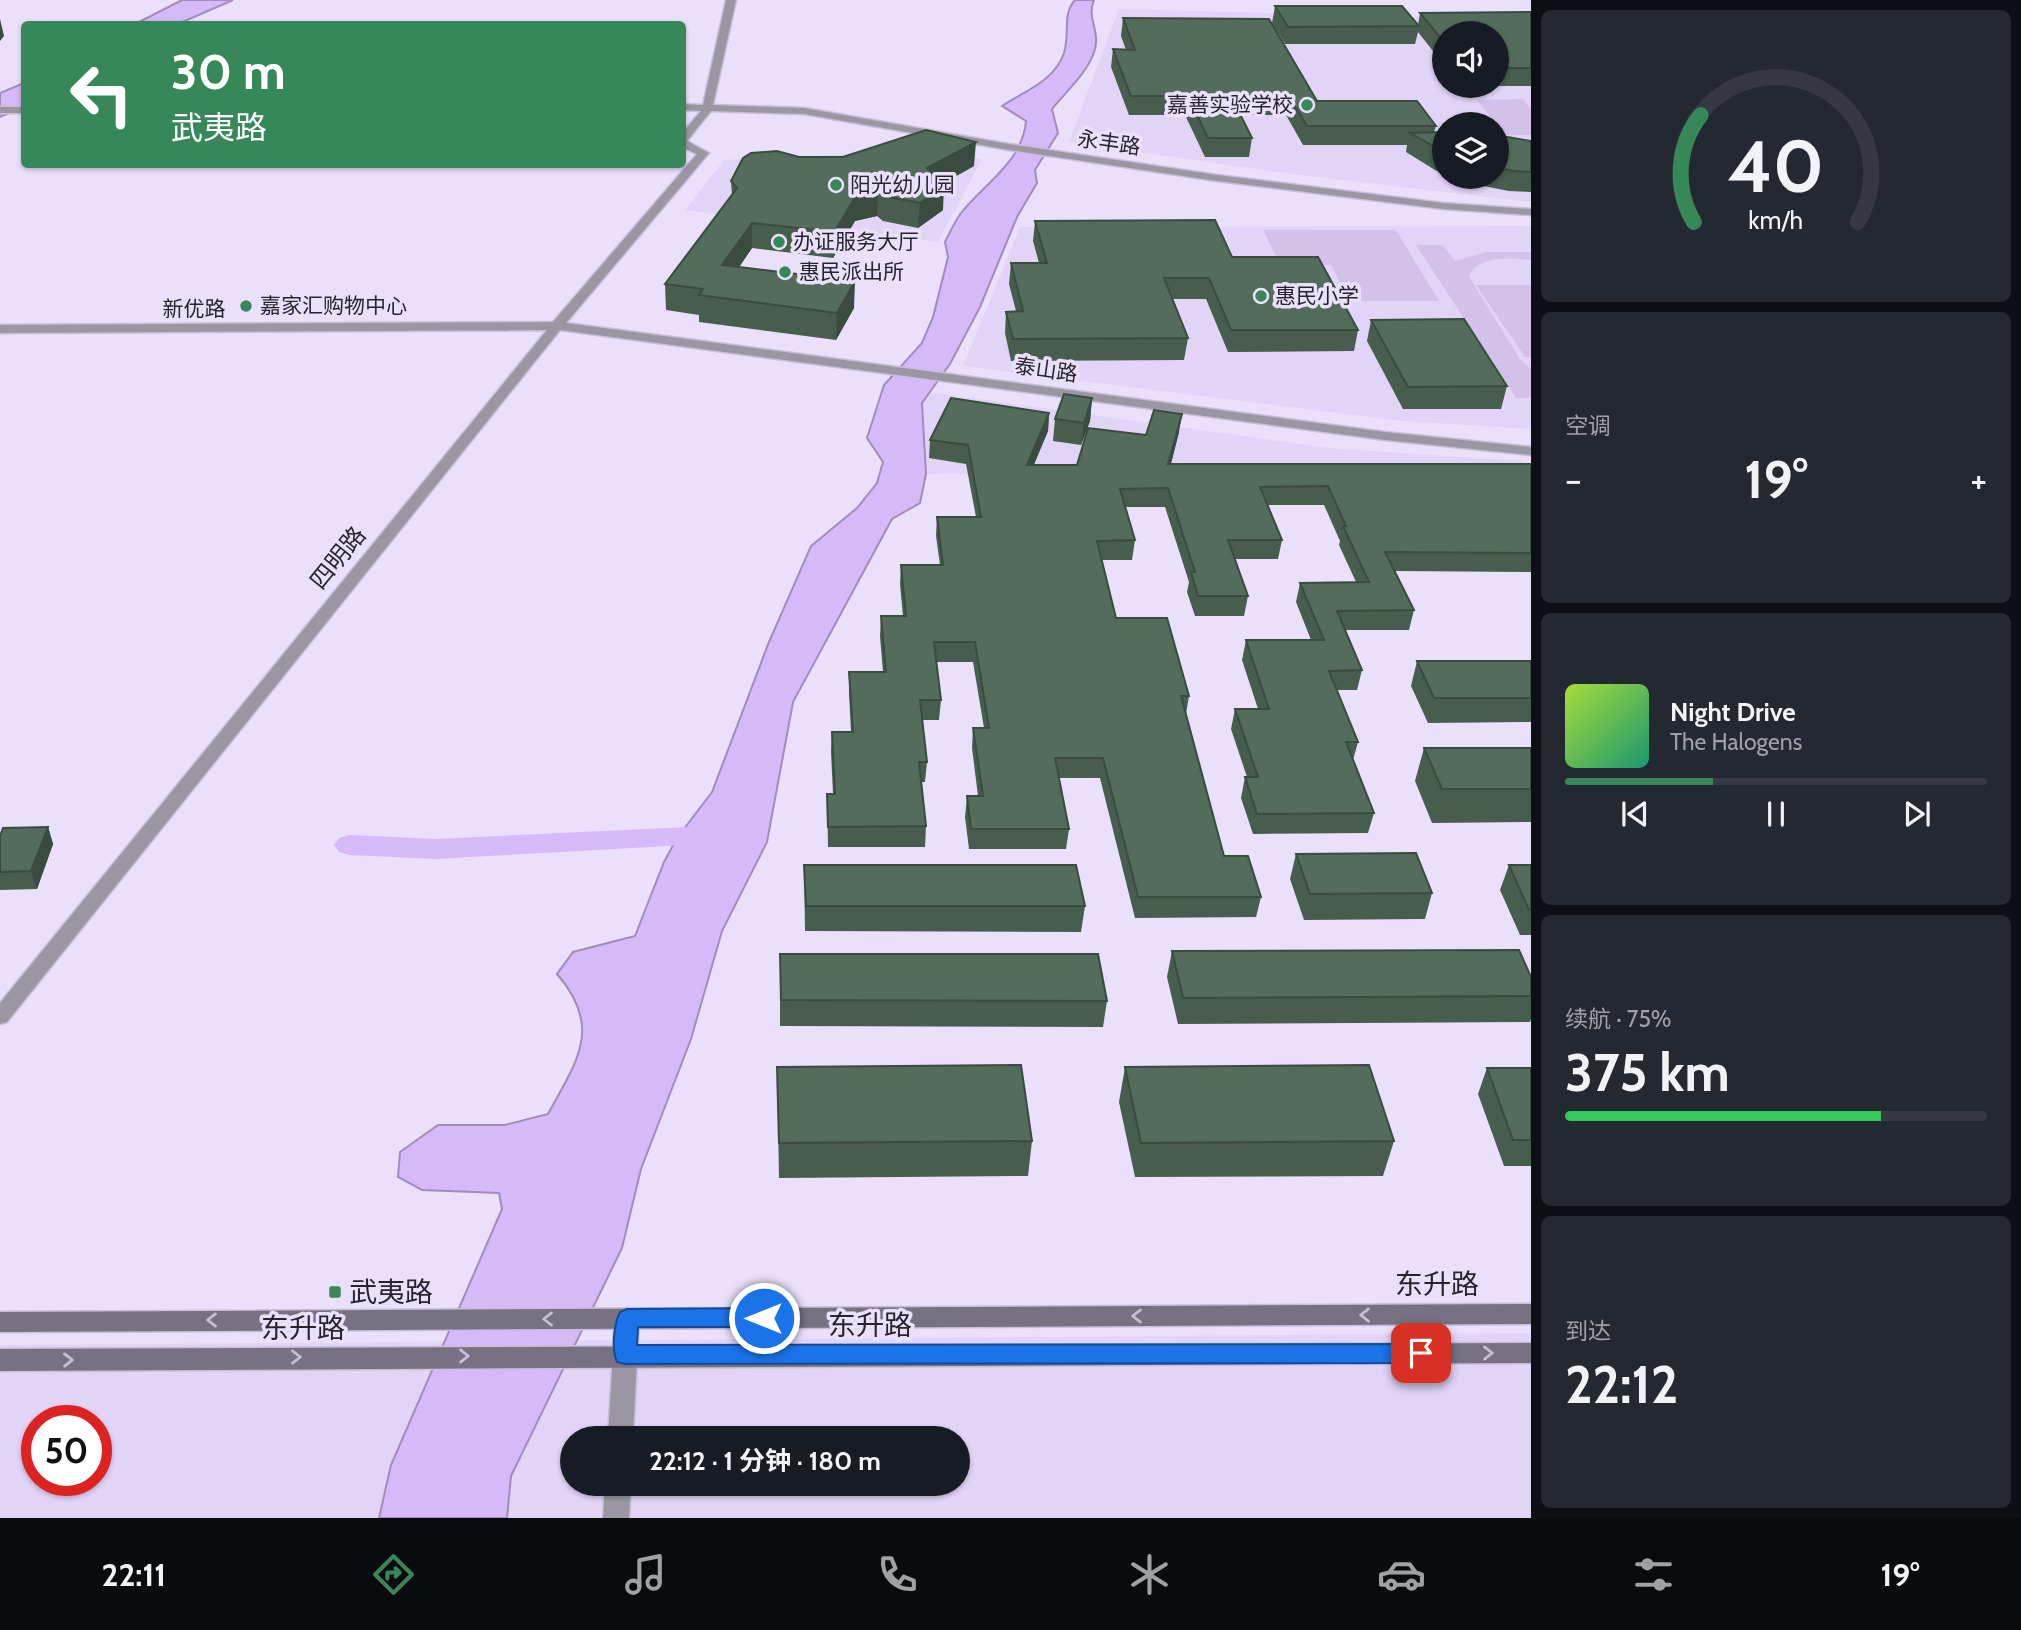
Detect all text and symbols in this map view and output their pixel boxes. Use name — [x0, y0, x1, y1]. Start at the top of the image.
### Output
map controls — [1432, 21, 1509, 189]
button: sound — [1432, 21, 1509, 98]
text: 30 m — [171, 42, 286, 101]
icon: left — [56, 49, 147, 140]
place label: 嘉善实验学校 — [1167, 92, 1293, 117]
marker: 嘉善实验学校 — [1299, 97, 1315, 113]
text: 武夷路 — [171, 108, 267, 147]
button: layers — [1432, 112, 1509, 189]
text: 40 — [1728, 122, 1824, 210]
street label: 永丰路 — [1076, 126, 1142, 159]
place label: 阳光幼儿园 — [850, 172, 955, 197]
marker: 阳光幼儿园 — [828, 177, 844, 193]
text: km/h — [1749, 205, 1803, 235]
place label: 办证服务大厅 — [793, 229, 919, 254]
marker: 办证服务大厅 — [771, 234, 787, 250]
place label: 惠民派出所 — [799, 259, 904, 284]
marker: 惠民派出所 — [777, 264, 793, 280]
place label: 惠民小学 — [1275, 283, 1359, 308]
marker: 惠民小学 — [1253, 288, 1269, 304]
place label: 嘉家汇购物中心 — [260, 293, 407, 318]
street label: 新优路 — [163, 296, 226, 321]
marker: 嘉家汇购物中心 — [238, 298, 254, 314]
street label: 泰山路 — [1013, 353, 1079, 386]
text: 空调 — [1565, 412, 1611, 440]
text: 19° — [1744, 448, 1808, 511]
text: − — [1565, 456, 1582, 503]
text: + — [1970, 456, 1987, 503]
street label: 四明路 — [304, 521, 372, 595]
text: Night Drive — [1670, 696, 1796, 728]
text: The Halogens — [1670, 728, 1802, 756]
icon: previous — [1616, 795, 1654, 833]
icon: pause — [1757, 795, 1795, 833]
icon: next — [1898, 795, 1936, 833]
text: 续航 · 75% — [1565, 1005, 1672, 1033]
text: 375 km — [1565, 1041, 1730, 1104]
street label: 东升路 — [1395, 1267, 1479, 1301]
place label: 武夷路 — [349, 1275, 433, 1309]
position arrow — [727, 1281, 801, 1355]
marker: 武夷路 — [327, 1284, 343, 1300]
one-way arrow — [1359, 1307, 1370, 1323]
street label: 东升路 — [828, 1308, 912, 1342]
one-way arrow — [1132, 1308, 1142, 1324]
street label: 东升路 — [261, 1311, 345, 1345]
one-way arrow — [542, 1311, 553, 1327]
one-way arrow — [206, 1312, 216, 1328]
text: 到达 — [1565, 1317, 1611, 1345]
pin — [1391, 1323, 1451, 1383]
icon: arrive — [1402, 1334, 1440, 1372]
one-way arrow — [1483, 1345, 1494, 1361]
one-way arrow — [459, 1348, 469, 1364]
one-way arrow — [291, 1349, 301, 1365]
one-way arrow — [63, 1352, 74, 1367]
text: 22:12 — [1565, 1353, 1678, 1416]
speed limit sign: 50 — [21, 1405, 112, 1496]
text: 22:12 · 1 分钟 · 180 m — [649, 1445, 881, 1477]
icon: directions — [369, 1550, 418, 1599]
icon: music — [621, 1550, 670, 1599]
icon: phone — [873, 1550, 922, 1599]
icon: climate — [1125, 1550, 1174, 1599]
icon: car — [1377, 1550, 1426, 1599]
icon: filters — [1629, 1550, 1678, 1599]
text: 22:11 — [101, 1555, 166, 1594]
text: 19° — [1880, 1555, 1920, 1594]

